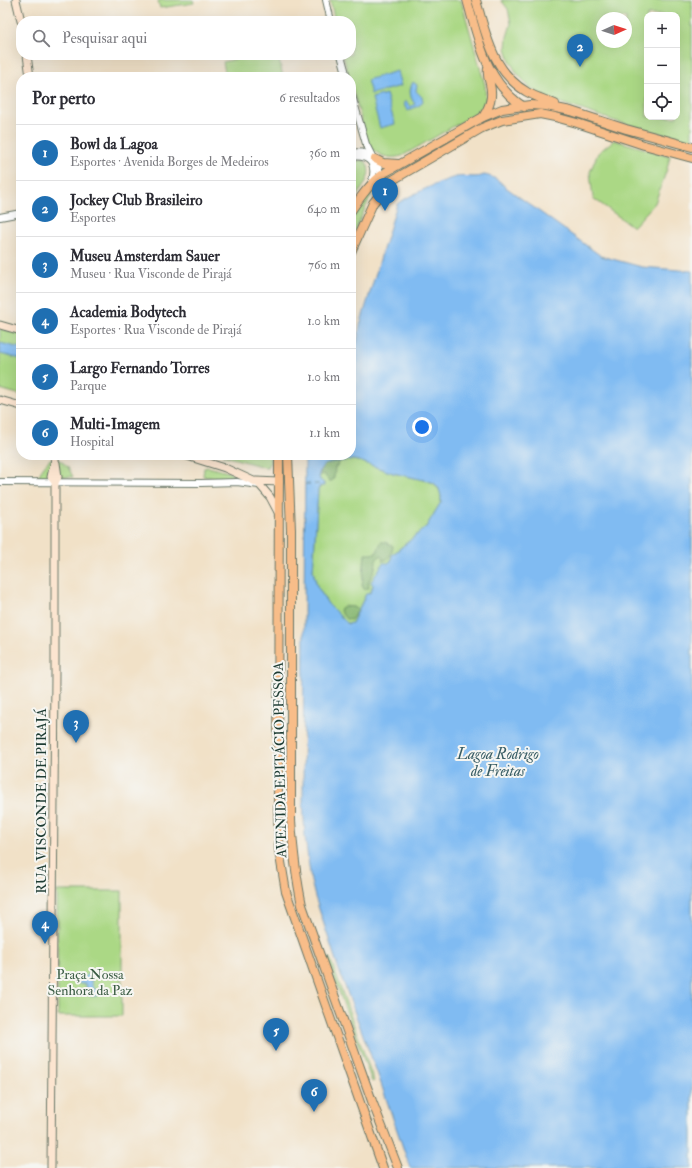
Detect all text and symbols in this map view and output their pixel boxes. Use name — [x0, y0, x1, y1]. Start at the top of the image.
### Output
north arrow — [596, 12, 632, 48]
map controls — [644, 12, 680, 120]
button: + — [644, 12, 680, 48]
search box — [16, 16, 356, 60]
icon: search — [30, 27, 52, 49]
text: Pesquisar aqui — [62, 29, 147, 48]
pin: 2 — [567, 34, 593, 67]
button: − — [644, 48, 680, 84]
button: locate — [644, 84, 680, 120]
text: Por perto — [32, 88, 95, 109]
text: 6 resultados — [279, 90, 340, 106]
text: Bowl da Lagoa — [70, 135, 158, 154]
text: 1 — [43, 145, 47, 161]
text: 360 m — [309, 145, 340, 161]
text: Esportes · Avenida Borges de Medeiros — [70, 154, 269, 170]
pin: 1 — [372, 178, 398, 211]
text: Jockey Club Brasileiro — [70, 191, 202, 210]
text: 2 — [42, 201, 48, 217]
text: 640 m — [307, 201, 340, 217]
text: Esportes — [70, 210, 116, 226]
text: Museu Amsterdam Sauer — [70, 247, 220, 266]
text: 3 — [43, 257, 48, 273]
text: 760 m — [308, 257, 340, 273]
text: Museu · Rua Visconde de Pirajá — [70, 266, 232, 282]
text: Academia Bodytech — [70, 303, 186, 322]
text: 4 — [41, 313, 49, 329]
text: 1.0 km — [307, 313, 340, 329]
text: Esportes · Rua Visconde de Pirajá — [70, 322, 241, 338]
text: Largo Fernando Torres — [70, 359, 210, 378]
text: 5 — [42, 369, 48, 385]
text: 1.0 km — [307, 369, 340, 385]
text: Parque — [70, 378, 106, 394]
text: Multi-Imagem — [70, 415, 160, 434]
your location — [412, 417, 432, 437]
text: 6 — [42, 425, 48, 441]
text: 1.1 km — [309, 425, 340, 441]
text: Hospital — [70, 434, 114, 450]
street label: AVENIDA EPITÁCIO PESSOA — [270, 662, 290, 859]
street label: RUA VISCONDE DE PIRAJÁ — [33, 708, 50, 894]
pin: 3 — [63, 710, 89, 743]
water label: Lagoa Rodrigo de Freitas — [456, 745, 539, 781]
pin: 4 — [32, 911, 58, 944]
park label: Praça Nossa Senhora da Paz — [48, 966, 133, 999]
pin: 5 — [263, 1018, 289, 1051]
pin: 6 — [301, 1079, 327, 1112]

